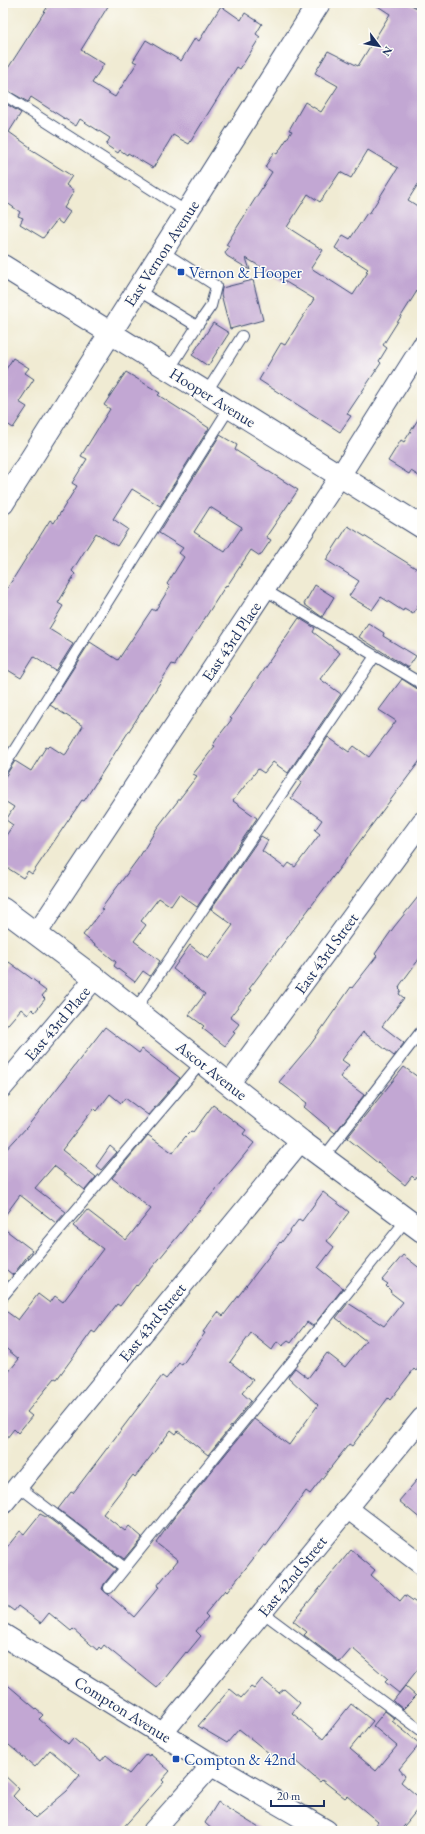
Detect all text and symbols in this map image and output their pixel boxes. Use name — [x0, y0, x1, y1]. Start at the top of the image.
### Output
north arrow — [359, 26, 399, 66]
text: N — [379, 44, 396, 59]
street label: East Vernon Avenue — [119, 196, 204, 311]
place label: Vernon & Hooper — [189, 262, 302, 283]
marker: Vernon & Hooper — [176, 267, 186, 277]
street label: Hooper Avenue — [166, 363, 260, 432]
street label: East 43rd Place — [197, 597, 266, 685]
street label: East 43rd Street — [290, 908, 363, 998]
street label: East 43rd Place — [20, 981, 95, 1065]
street label: Ascot Avenue — [171, 1035, 251, 1105]
street label: East 43rd Street — [114, 1279, 191, 1366]
street label: East 42nd Street — [253, 1531, 332, 1621]
street label: Compton Avenue — [70, 1671, 175, 1748]
place label: Compton & 42nd — [184, 1749, 297, 1770]
marker: Compton & 42nd — [171, 1754, 181, 1764]
scale bar — [271, 1782, 324, 1808]
text: 20 m — [277, 1788, 301, 1804]

